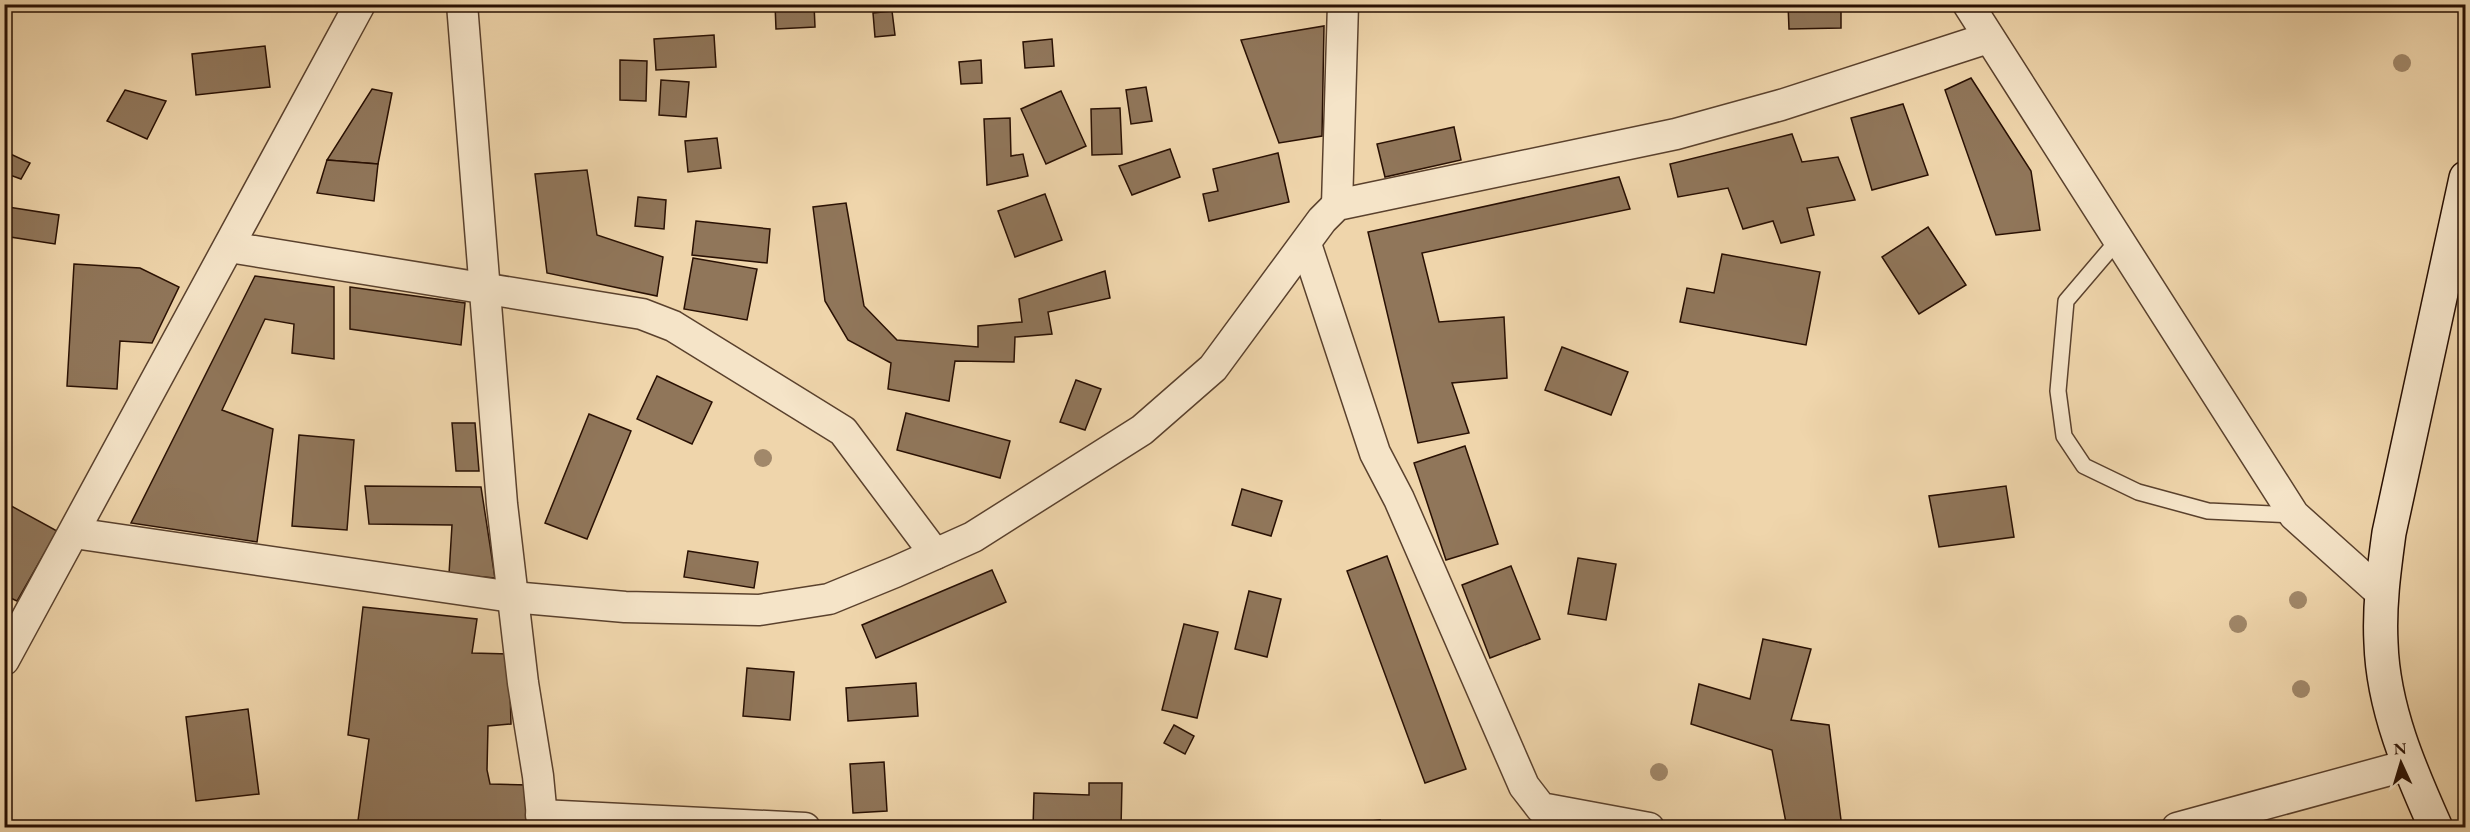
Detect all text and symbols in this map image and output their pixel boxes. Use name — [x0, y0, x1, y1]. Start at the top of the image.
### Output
north arrow — [2371, 733, 2431, 793]
text: N — [2393, 738, 2407, 759]

